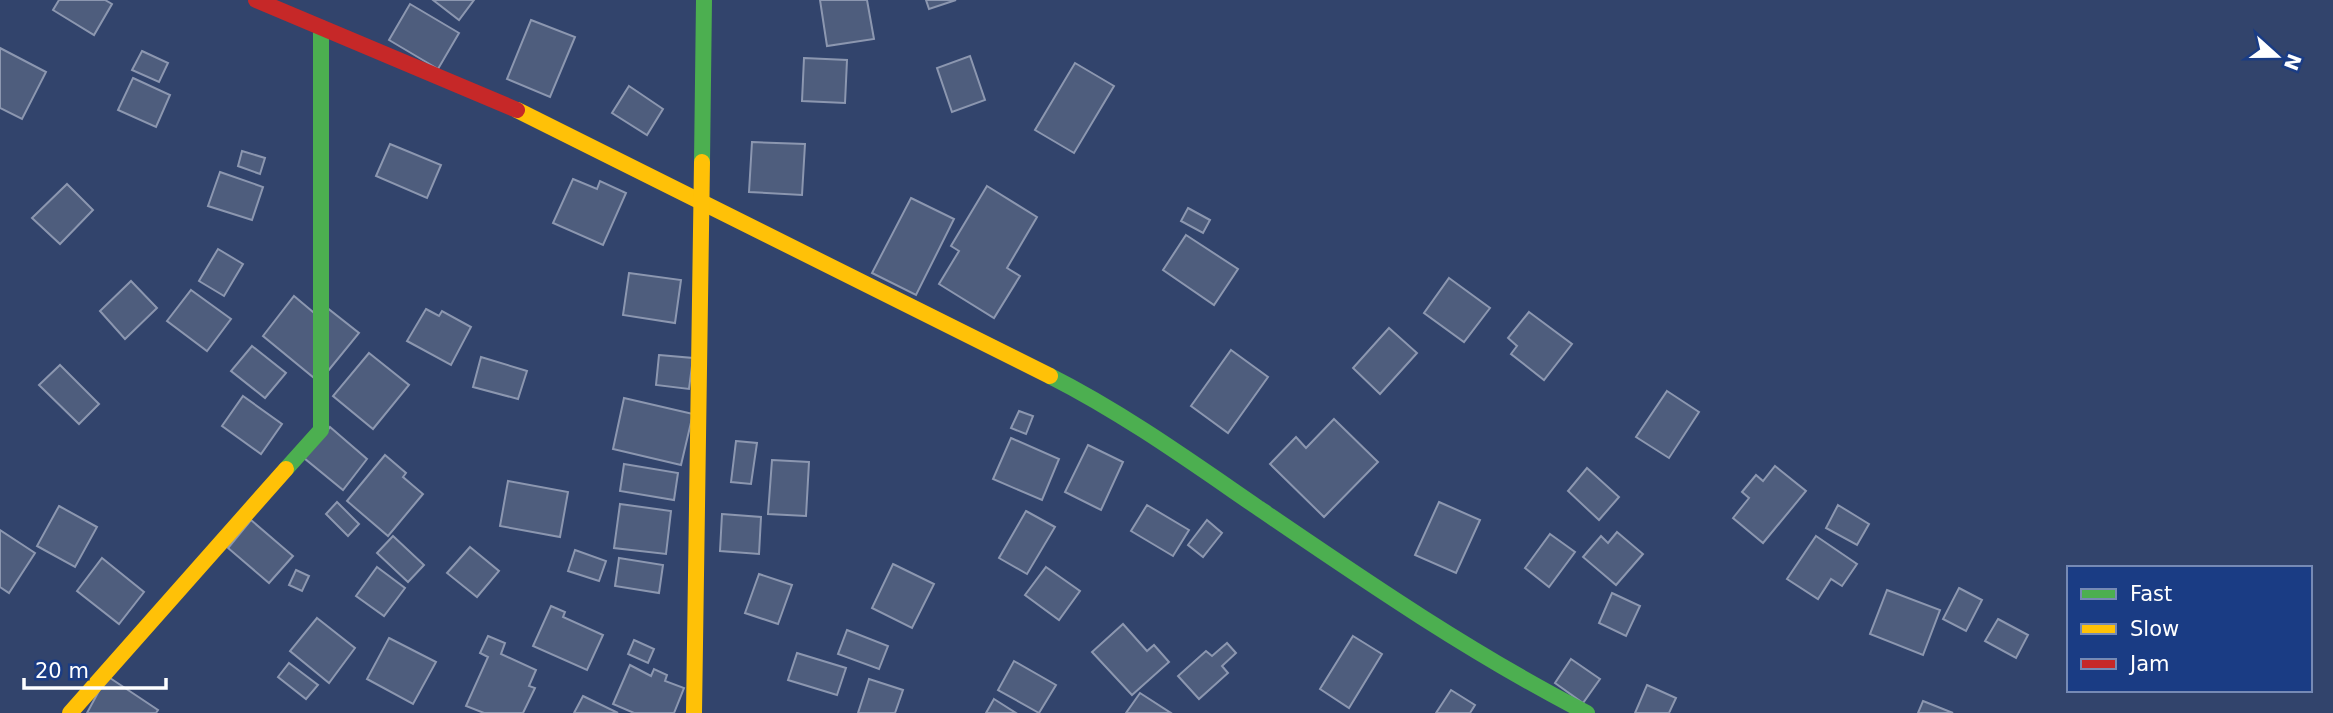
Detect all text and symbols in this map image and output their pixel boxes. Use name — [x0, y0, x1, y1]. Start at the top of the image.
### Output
north arrow — [2242, 21, 2312, 91]
text: N — [2280, 51, 2306, 73]
legend — [2067, 566, 2312, 692]
text: Fast — [2130, 582, 2172, 606]
text: Slow — [2130, 617, 2179, 641]
scale bar — [24, 646, 166, 690]
text: Jam — [2128, 652, 2170, 676]
text: 20 m — [35, 659, 89, 683]

